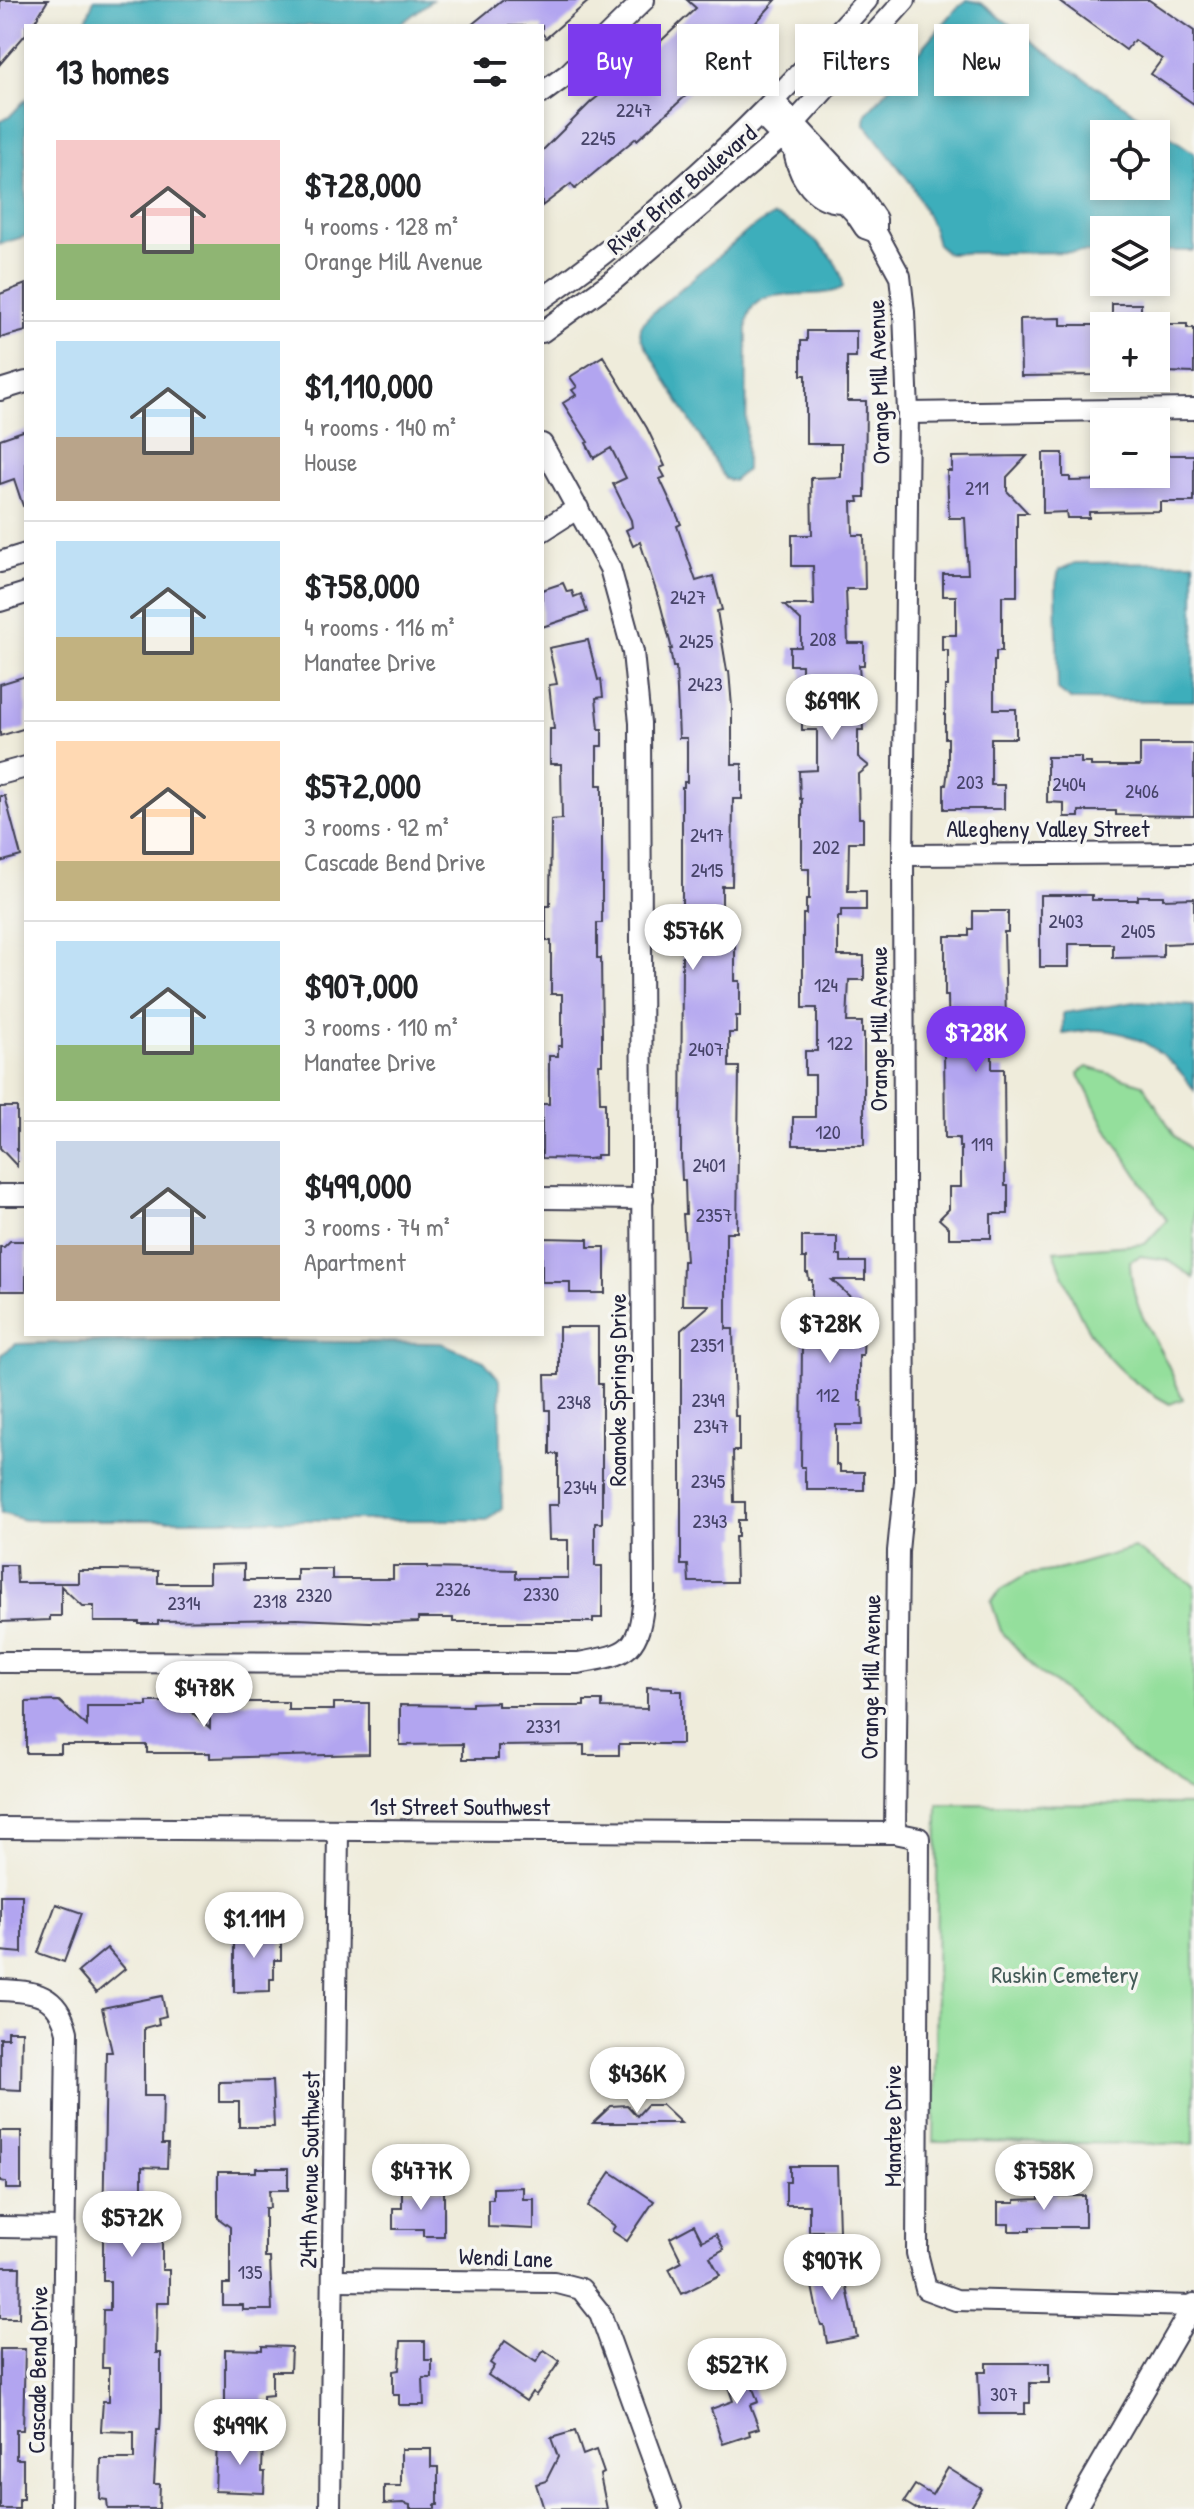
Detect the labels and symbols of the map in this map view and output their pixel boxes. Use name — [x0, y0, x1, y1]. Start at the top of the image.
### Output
house number: 2247 — [616, 96, 652, 123]
street label: River Briar Boulevard — [599, 117, 763, 261]
house number: 2245 — [581, 124, 616, 151]
street label: Orange Mill Avenue — [859, 299, 897, 465]
house number: 211 — [965, 474, 989, 501]
house number: 2427 — [670, 583, 706, 610]
house number: 208 — [810, 625, 836, 652]
house number: 2425 — [679, 627, 714, 654]
house number: 2423 — [687, 670, 723, 697]
pin: $699K — [776, 674, 888, 742]
house number: 203 — [956, 768, 984, 795]
house number: 2404 — [1052, 770, 1086, 797]
house number: 2406 — [1125, 777, 1159, 804]
street label: Allegheny Valley Street — [947, 812, 1150, 844]
house number: 2417 — [690, 821, 724, 848]
house number: 202 — [812, 833, 840, 860]
house number: 2415 — [691, 856, 724, 883]
pin: $576K — [637, 904, 749, 972]
house number: 2403 — [1049, 907, 1083, 934]
house number: 2405 — [1121, 917, 1156, 944]
street label: Orange Mill Avenue — [862, 946, 894, 1111]
house number: 124 — [814, 971, 838, 998]
pin: $728K — [920, 1006, 1032, 1074]
house number: 122 — [827, 1029, 854, 1056]
house number: 2407 — [688, 1035, 724, 1062]
house number: 120 — [815, 1118, 841, 1145]
house number: 119 — [971, 1130, 993, 1157]
house number: 2401 — [692, 1151, 726, 1178]
house number: 2357 — [696, 1201, 732, 1228]
street label: Roanoke Springs Drive — [601, 1293, 633, 1486]
pin: $728K — [774, 1297, 886, 1365]
house number: 2351 — [690, 1331, 724, 1358]
house number: 112 — [816, 1381, 841, 1408]
house number: 2349 — [691, 1386, 725, 1413]
house number: 2348 — [557, 1388, 591, 1415]
house number: 2347 — [693, 1412, 729, 1439]
house number: 2345 — [691, 1467, 726, 1494]
house number: 2344 — [563, 1473, 597, 1500]
house number: 2343 — [693, 1507, 727, 1534]
house number: 2326 — [435, 1575, 471, 1602]
house number: 2330 — [523, 1580, 559, 1607]
house number: 2320 — [296, 1581, 332, 1608]
house number: 2318 — [253, 1587, 287, 1614]
house number: 2314 — [167, 1589, 201, 1616]
street label: Orange Mill Avenue — [853, 1594, 887, 1760]
pin: $478K — [148, 1661, 260, 1729]
house number: 2331 — [526, 1712, 560, 1739]
street label: 1st Street Southwest — [370, 1790, 551, 1822]
pin: $1.11M — [189, 1892, 319, 1960]
park label: Ruskin Cemetery — [991, 1958, 1139, 1990]
pin: $436K — [581, 2047, 693, 2115]
street label: Manatee Drive — [876, 2065, 908, 2187]
street label: 24th Avenue Southwest — [291, 2070, 327, 2269]
pin: $477K — [365, 2144, 477, 2212]
pin: $758K — [988, 2144, 1100, 2212]
pin: $572K — [76, 2191, 188, 2259]
pin: $907K — [776, 2234, 888, 2302]
street label: Wendi Lane — [458, 2239, 554, 2275]
house number: 135 — [238, 2258, 263, 2285]
street label: Cascade Bend Drive — [20, 2286, 54, 2454]
pin: $527K — [681, 2338, 793, 2406]
house number: 307 — [990, 2380, 1018, 2407]
pin: $499K — [184, 2399, 296, 2467]

